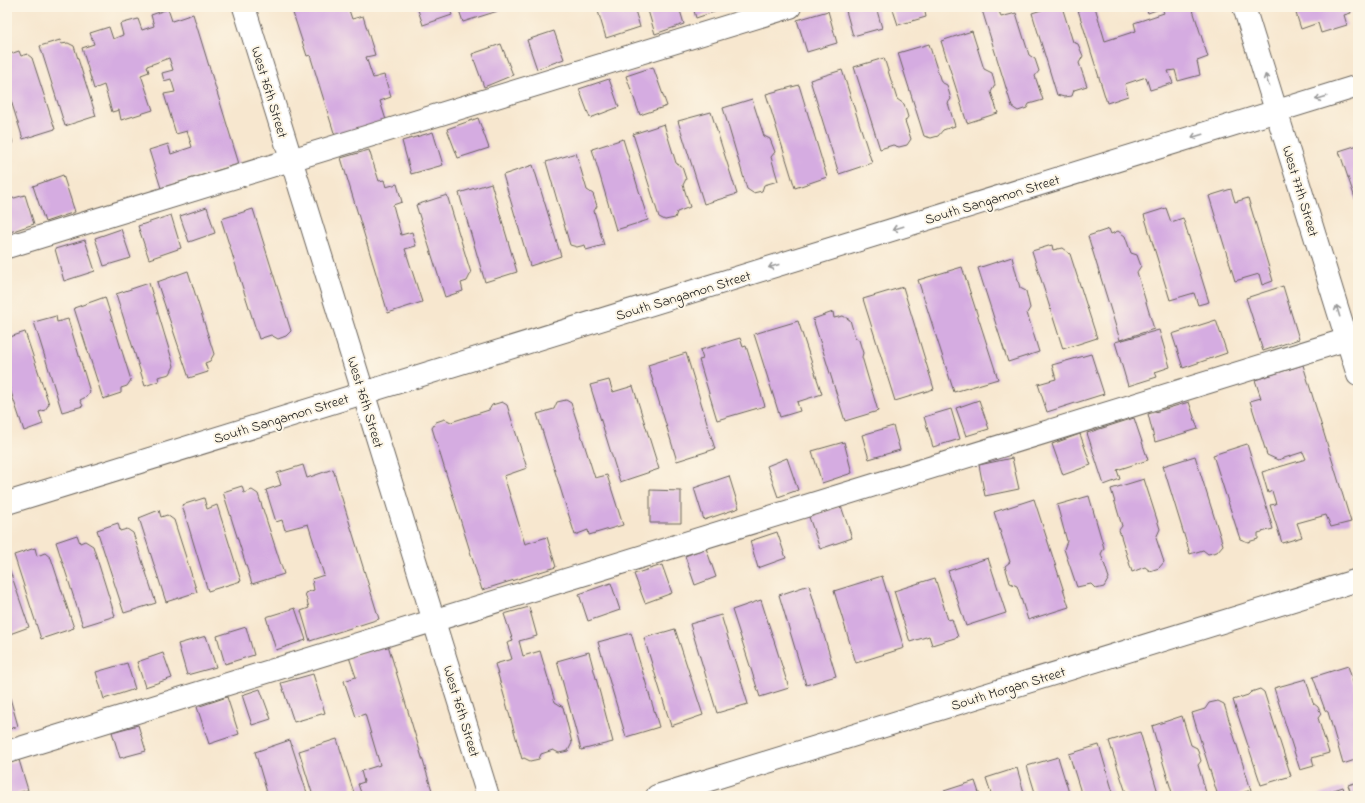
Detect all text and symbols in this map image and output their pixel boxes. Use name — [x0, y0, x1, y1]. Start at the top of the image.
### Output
street label: West 76th Street — [245, 44, 293, 141]
one-way arrow — [1263, 74, 1270, 87]
one-way arrow — [1315, 94, 1327, 102]
one-way arrow — [1190, 133, 1203, 140]
street label: West 77th Street — [1276, 143, 1323, 240]
street label: South Sangamon Street — [922, 170, 1063, 232]
one-way arrow — [892, 225, 905, 232]
one-way arrow — [768, 263, 781, 270]
street label: South Sangamon Street — [613, 266, 754, 328]
one-way arrow — [1334, 305, 1341, 318]
street label: West 76th Street — [341, 354, 389, 451]
street label: South Sangamon Street — [211, 389, 352, 451]
street label: South Morgan Street — [949, 662, 1069, 718]
street label: West 76th Street — [437, 663, 485, 760]

